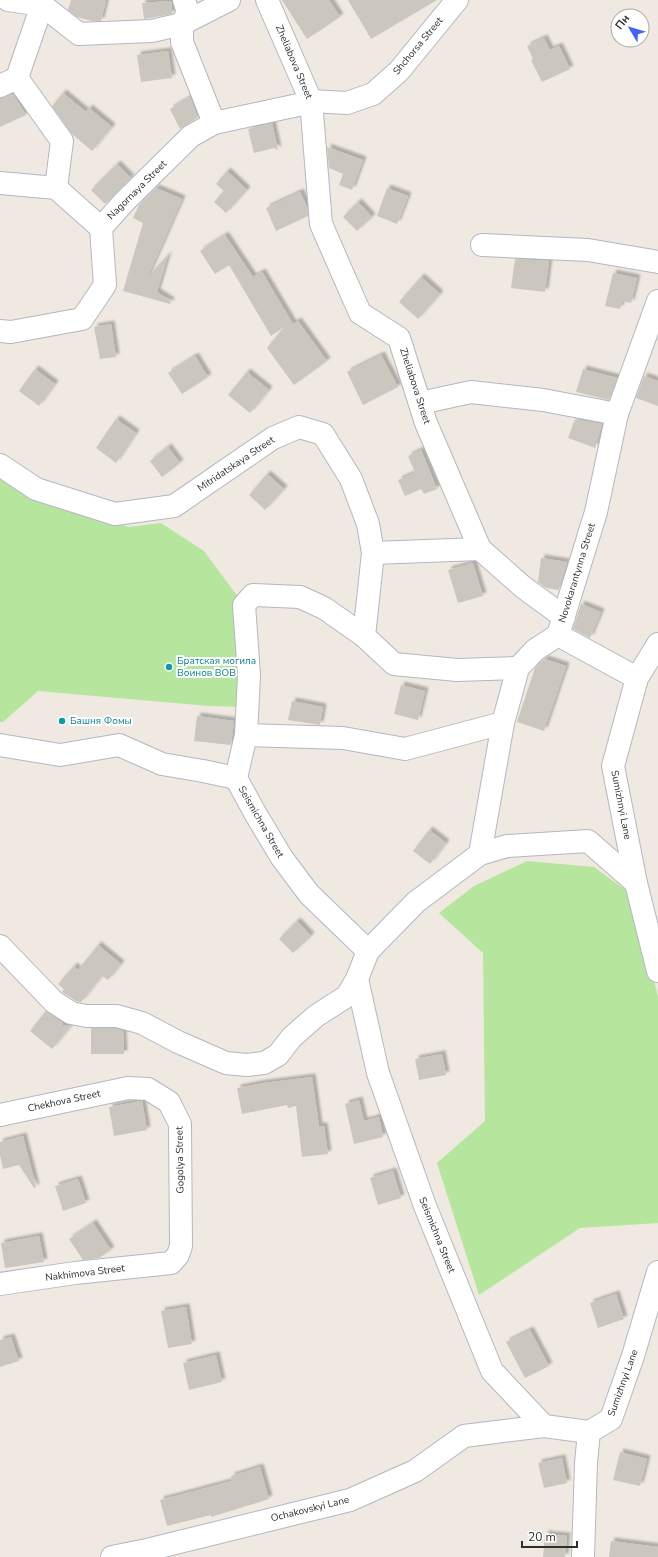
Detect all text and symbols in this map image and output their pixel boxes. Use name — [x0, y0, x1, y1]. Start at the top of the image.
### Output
north arrow — [610, 8, 650, 48]
text: Пн — [612, 12, 633, 33]
street label: Shchorsa Street — [390, 14, 447, 78]
street label: Zheliabova Street — [272, 23, 316, 102]
street label: Nagornaya Street — [104, 157, 170, 223]
street label: Zheliabova Street — [396, 346, 434, 426]
street label: Mitridatskaya Street — [195, 433, 278, 495]
street label: Novokarantynna Street — [555, 521, 599, 625]
place label: Братская могила Воинов ВОВ — [177, 654, 256, 680]
marker: Братская могила Воинов ВОВ — [164, 662, 174, 672]
place label: Башня Фомы — [70, 714, 132, 728]
marker: Башня Фомы — [57, 716, 67, 726]
street label: Sumizhnyi Lane — [607, 769, 635, 841]
street label: Seismichna Street — [235, 784, 287, 861]
street label: Chekhova Street — [26, 1086, 102, 1116]
street label: Gogolya Street — [172, 1126, 188, 1194]
street label: Seismichna Street — [415, 1195, 459, 1275]
street label: Nakhimova Street — [44, 1261, 126, 1285]
street label: Sumizhnyi Lane — [604, 1348, 642, 1418]
street label: Ochakovskyi Lane — [269, 1493, 351, 1525]
scale bar — [522, 1523, 577, 1549]
text: 20 m — [528, 1529, 556, 1545]

